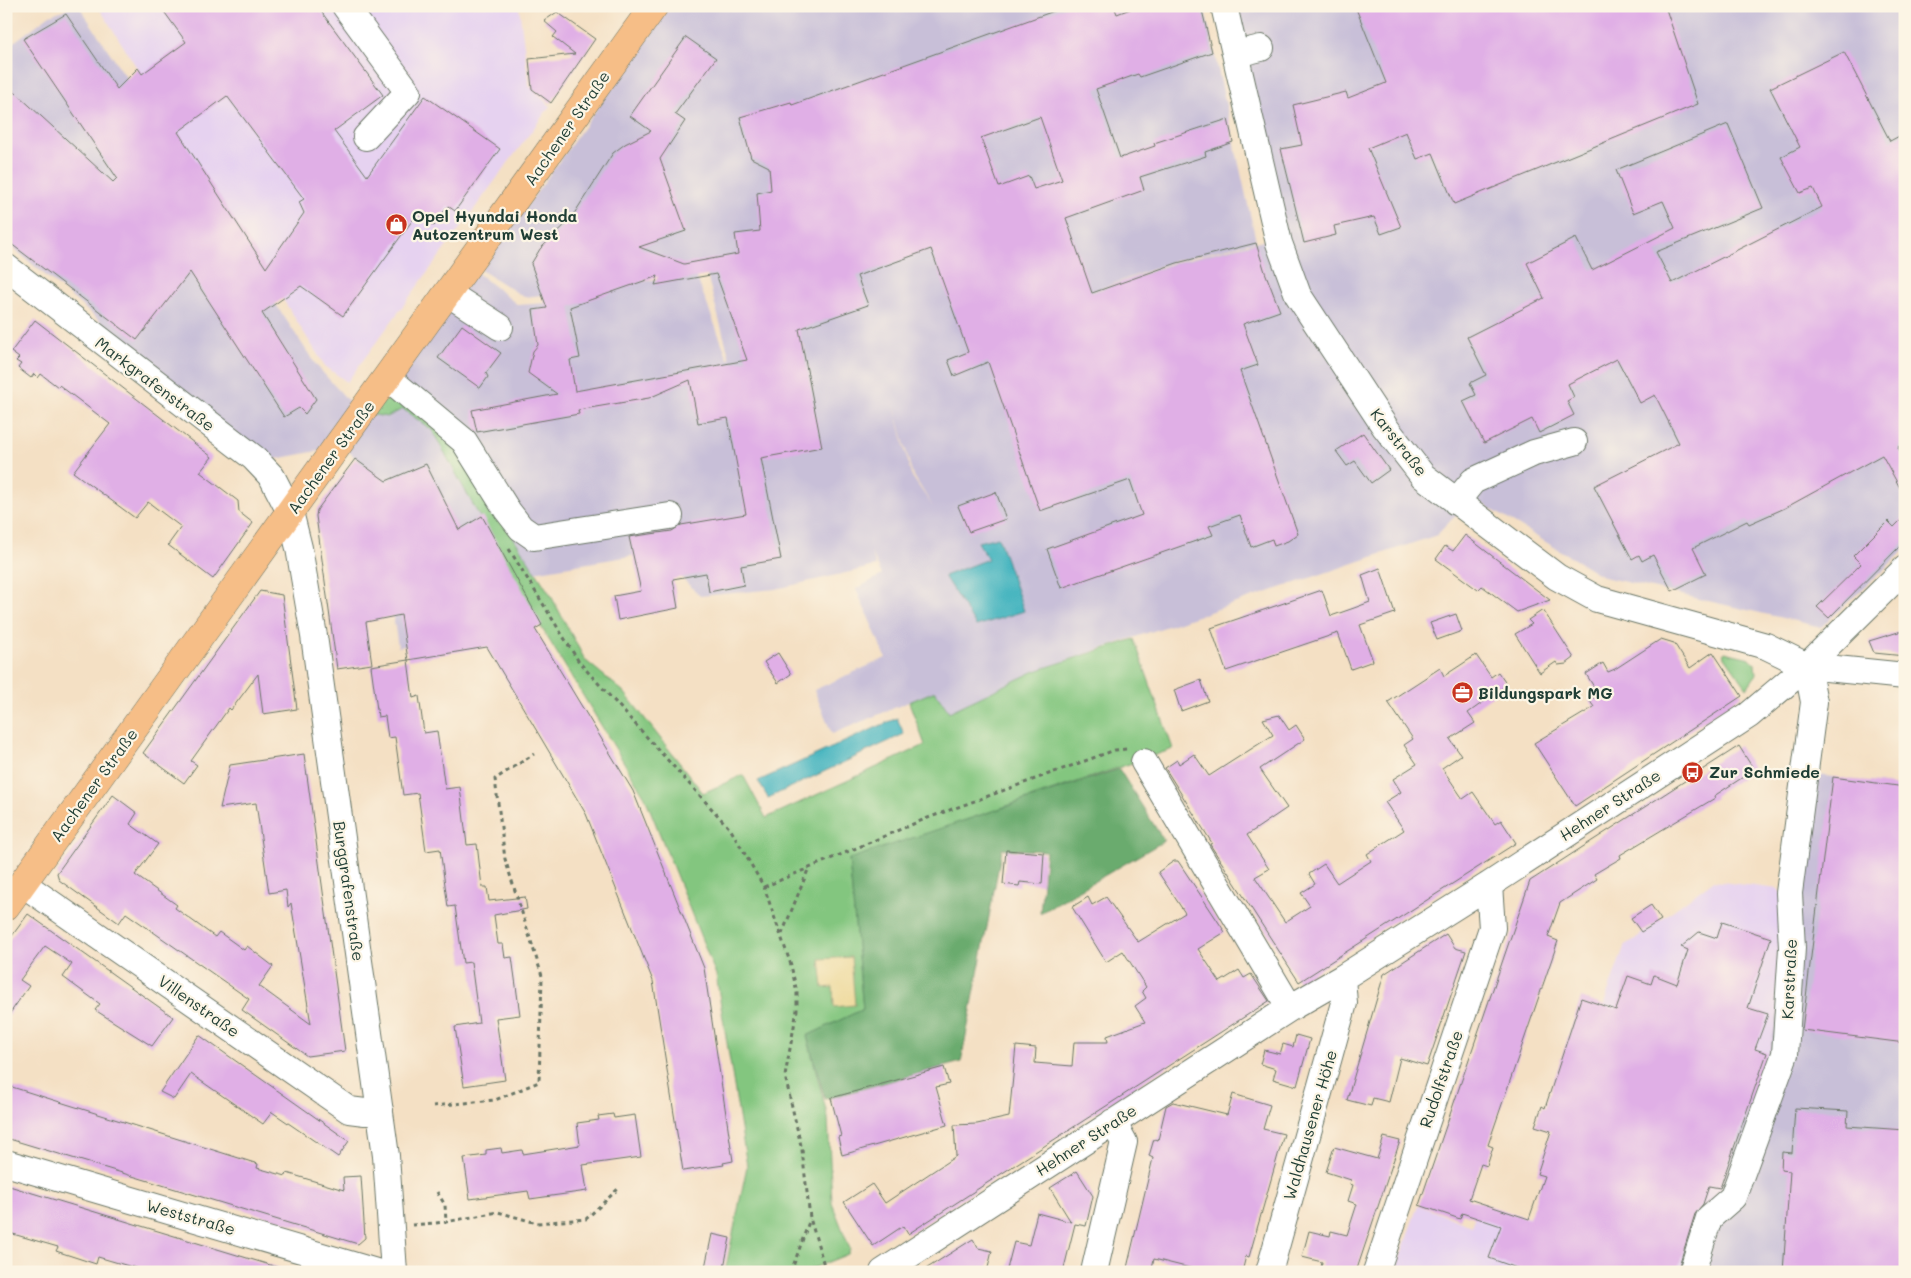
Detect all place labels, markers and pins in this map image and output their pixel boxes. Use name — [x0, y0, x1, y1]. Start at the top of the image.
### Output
place label: Opel Hyundai Honda Autozentrum West — [412, 205, 578, 244]
shop icon: Opel Hyundai Honda Autozentrum West — [384, 213, 408, 237]
office icon: Bildungspark MG — [1450, 681, 1474, 705]
place label: Bildungspark MG — [1478, 682, 1612, 703]
bus stop icon: Zur Schmiede — [1681, 760, 1705, 784]
place label: Zur Schmiede — [1709, 761, 1820, 782]

